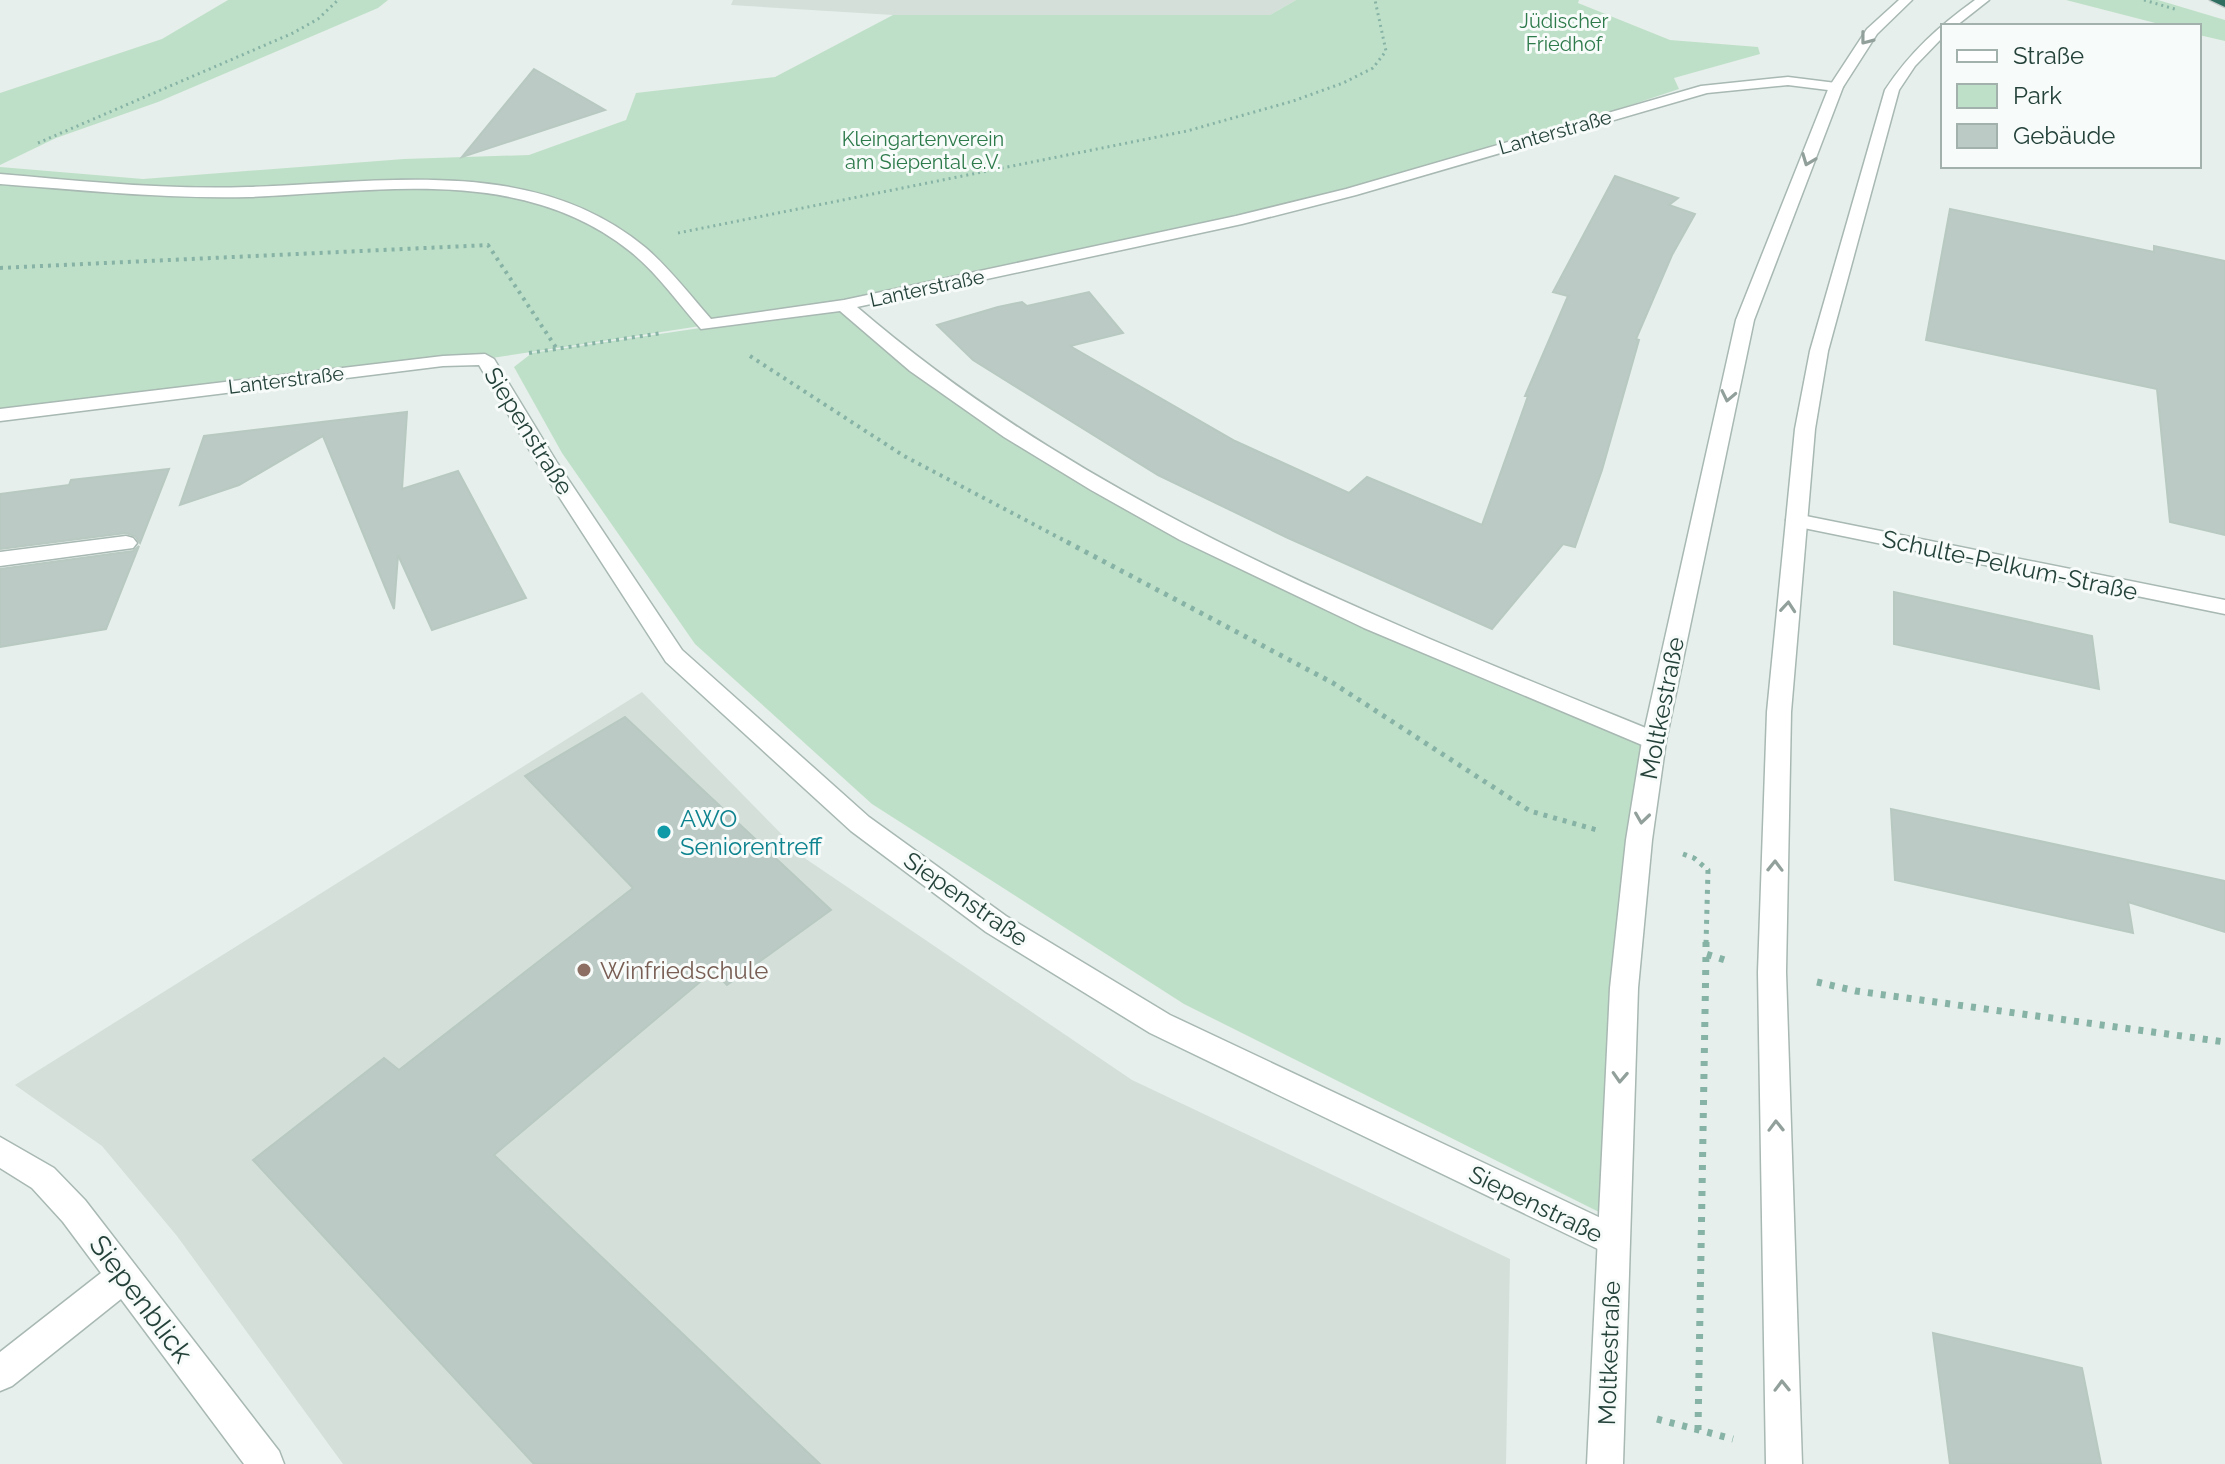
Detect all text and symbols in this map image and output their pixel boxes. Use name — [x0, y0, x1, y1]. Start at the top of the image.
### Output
park label: Jüdischer Friedhof — [1519, 9, 1609, 56]
legend — [1941, 24, 2201, 168]
one-way arrow — [1862, 31, 1876, 45]
text: Straße — [2013, 41, 2084, 70]
text: Park — [2013, 81, 2062, 110]
street label: Lanterstraße — [1496, 104, 1615, 160]
text: Gebäude — [2013, 121, 2115, 150]
park label: Kleingartenverein am Siepental e.V. — [842, 127, 1004, 174]
one-way arrow — [1801, 152, 1818, 166]
street label: Lanterstraße — [868, 264, 987, 312]
street label: Lanterstraße — [227, 361, 345, 399]
street label: Siepenstraße — [478, 362, 580, 500]
one-way arrow — [1720, 389, 1737, 403]
street label: Schulte-Pelkum-Straße — [1880, 524, 2140, 606]
one-way arrow — [1779, 600, 1796, 613]
street label: Moltkestraße — [1634, 634, 1690, 782]
place label: AWO Seniorentreff — [680, 804, 823, 861]
one-way arrow — [1634, 811, 1651, 825]
marker: AWO Seniorentreff — [655, 823, 673, 841]
street label: Siepenstraße — [898, 845, 1034, 953]
one-way arrow — [1766, 859, 1784, 872]
place label: Winfriedschule — [600, 956, 768, 985]
marker: Winfriedschule — [575, 961, 593, 979]
one-way arrow — [1612, 1071, 1629, 1084]
one-way arrow — [1767, 1119, 1784, 1132]
street label: Siepenstraße — [1464, 1159, 1608, 1249]
street label: Siepenblick — [82, 1229, 200, 1369]
street label: Moltkestraße — [1592, 1280, 1626, 1426]
one-way arrow — [1773, 1379, 1790, 1392]

